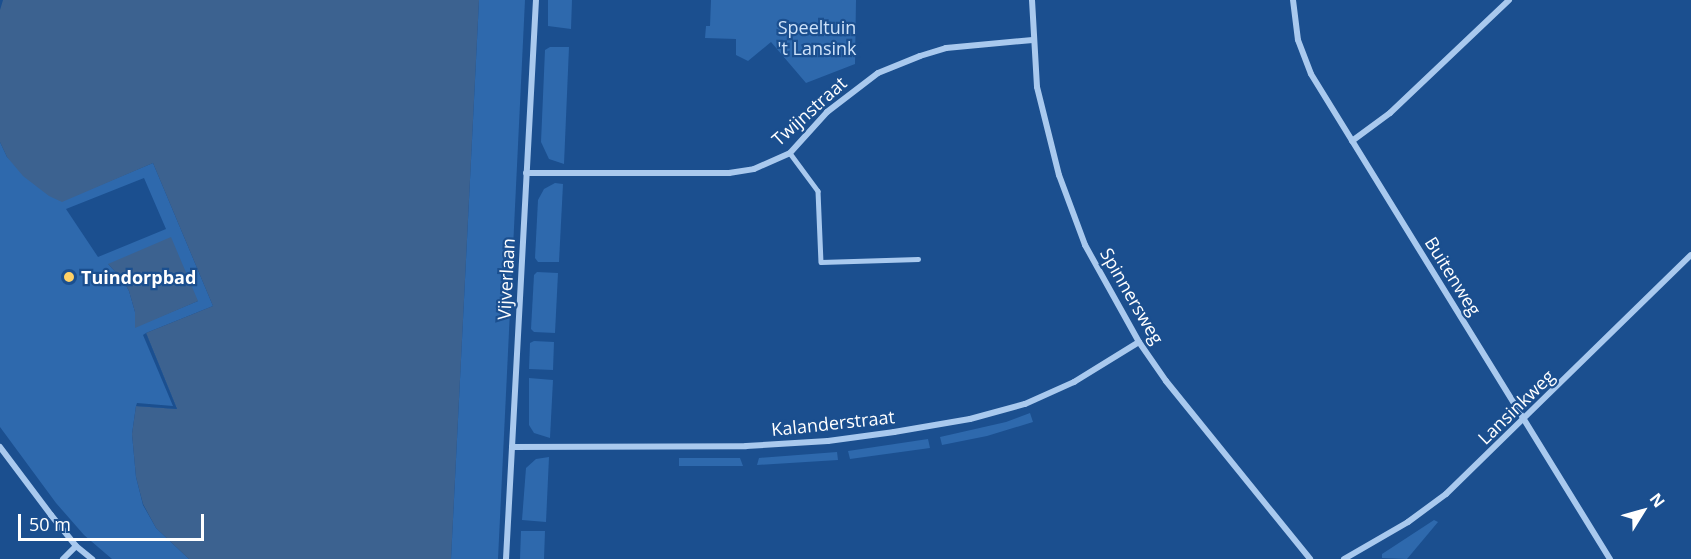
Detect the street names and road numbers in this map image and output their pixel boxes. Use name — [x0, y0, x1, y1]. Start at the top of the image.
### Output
street label: Twijnstraat — [767, 72, 851, 150]
street label: Buitenweg — [1420, 233, 1486, 319]
street label: Vijverlaan — [493, 238, 519, 320]
street label: Spinnersweg — [1096, 244, 1168, 348]
street label: Lansinkweg — [1473, 365, 1559, 449]
street label: Kalanderstraat — [770, 406, 896, 440]

